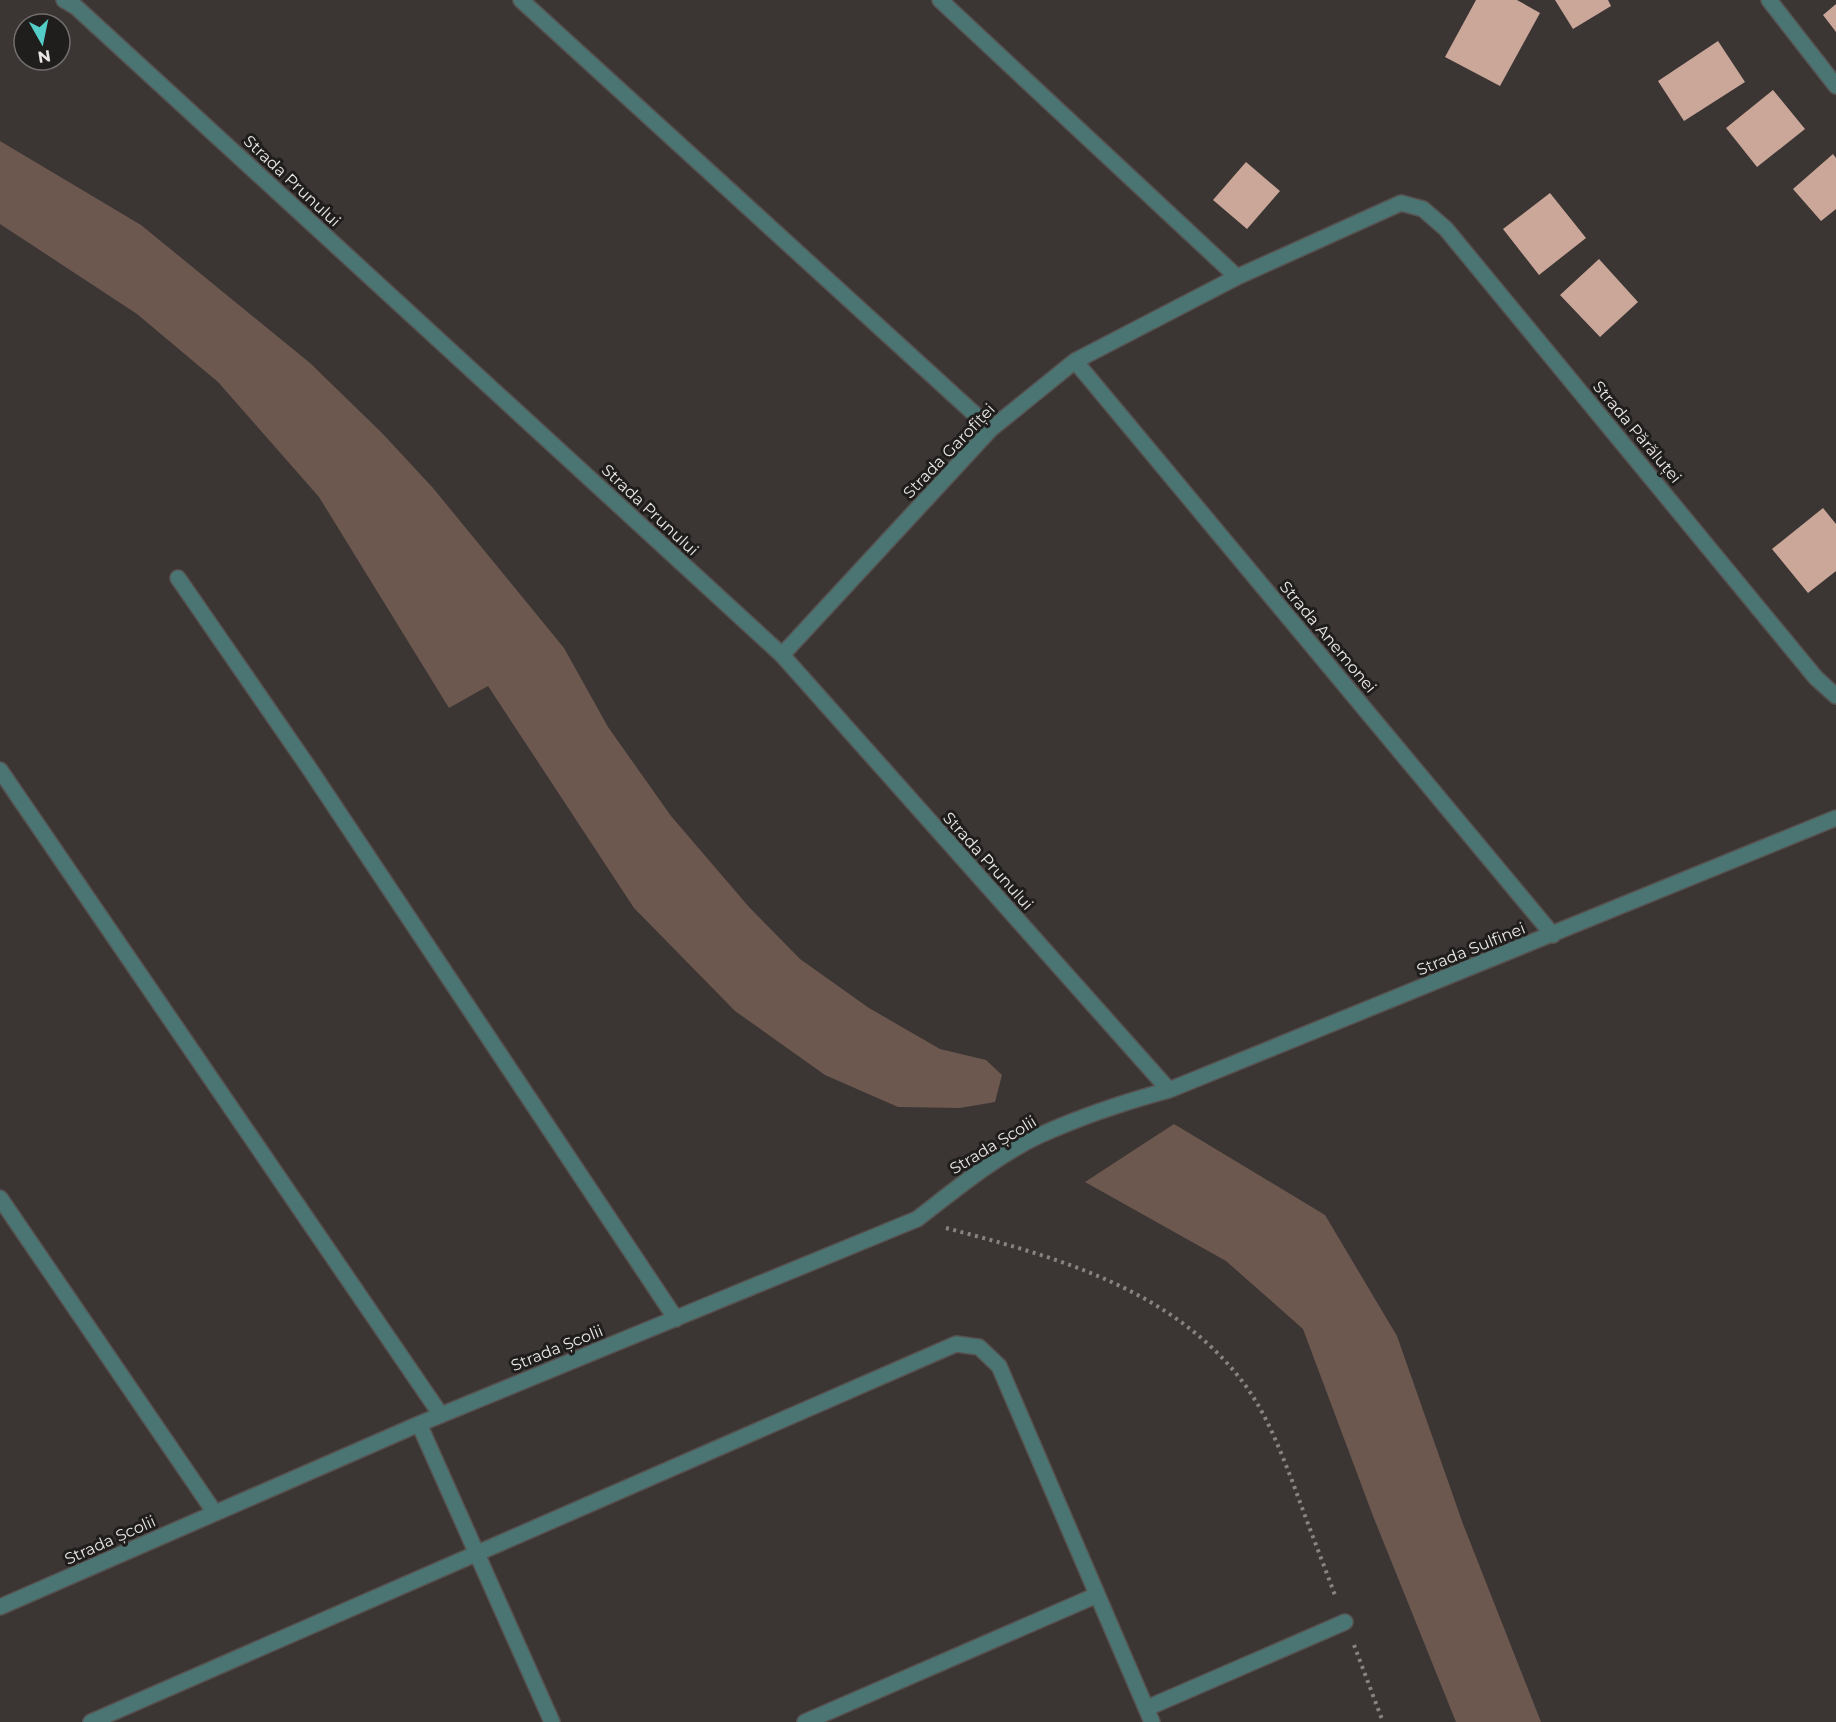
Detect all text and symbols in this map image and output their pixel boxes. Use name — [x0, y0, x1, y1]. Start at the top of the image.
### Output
north arrow — [12, 12, 72, 72]
text: N — [36, 46, 52, 67]
street label: Strada Prunului — [240, 131, 344, 231]
street label: Strada Părăluței — [1588, 377, 1685, 487]
street label: Strada Garofiței — [899, 400, 1000, 503]
street label: Strada Prunului — [598, 460, 702, 560]
street label: Strada Anemonei — [1276, 577, 1380, 697]
street label: Strada Prunului — [939, 808, 1037, 914]
street label: Strada Sulfinei — [1414, 919, 1528, 979]
street label: Strada Școlii — [946, 1112, 1040, 1179]
street label: Strada Școlii — [508, 1321, 606, 1376]
street label: Strada Școlii — [62, 1511, 159, 1569]

